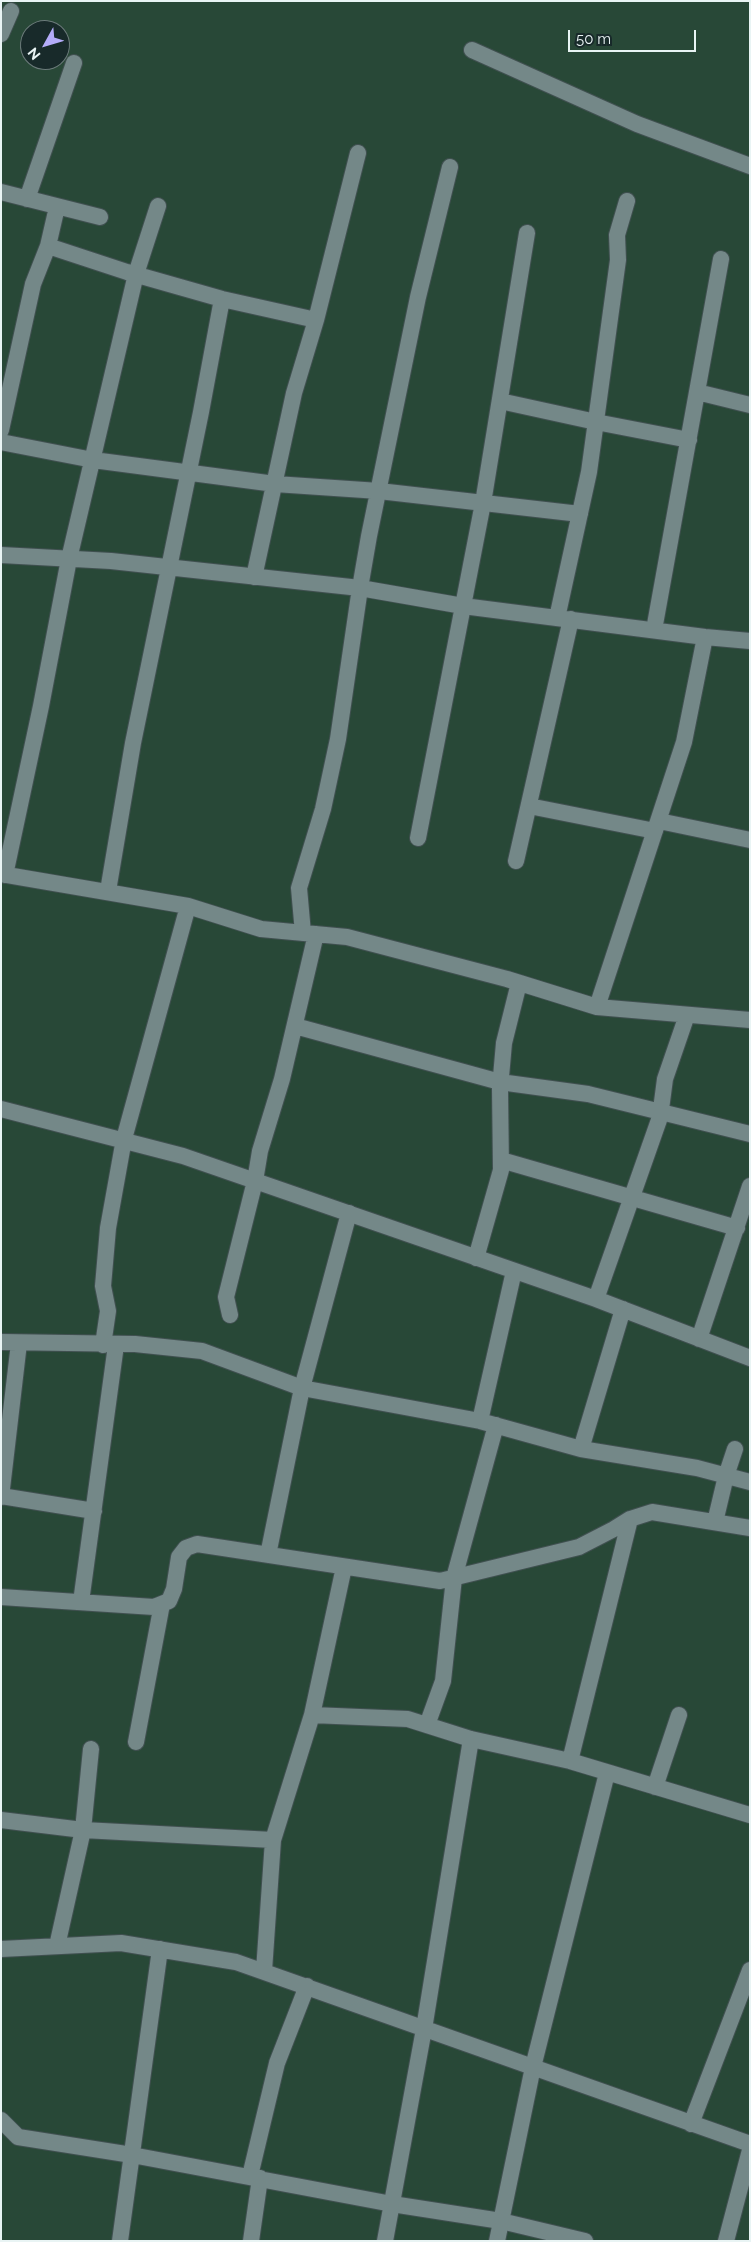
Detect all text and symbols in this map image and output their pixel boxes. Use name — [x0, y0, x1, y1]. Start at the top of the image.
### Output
north arrow — [20, 20, 70, 70]
scale bar — [571, 20, 698, 52]
text: 50 m — [576, 30, 611, 48]
text: N — [25, 45, 44, 63]

